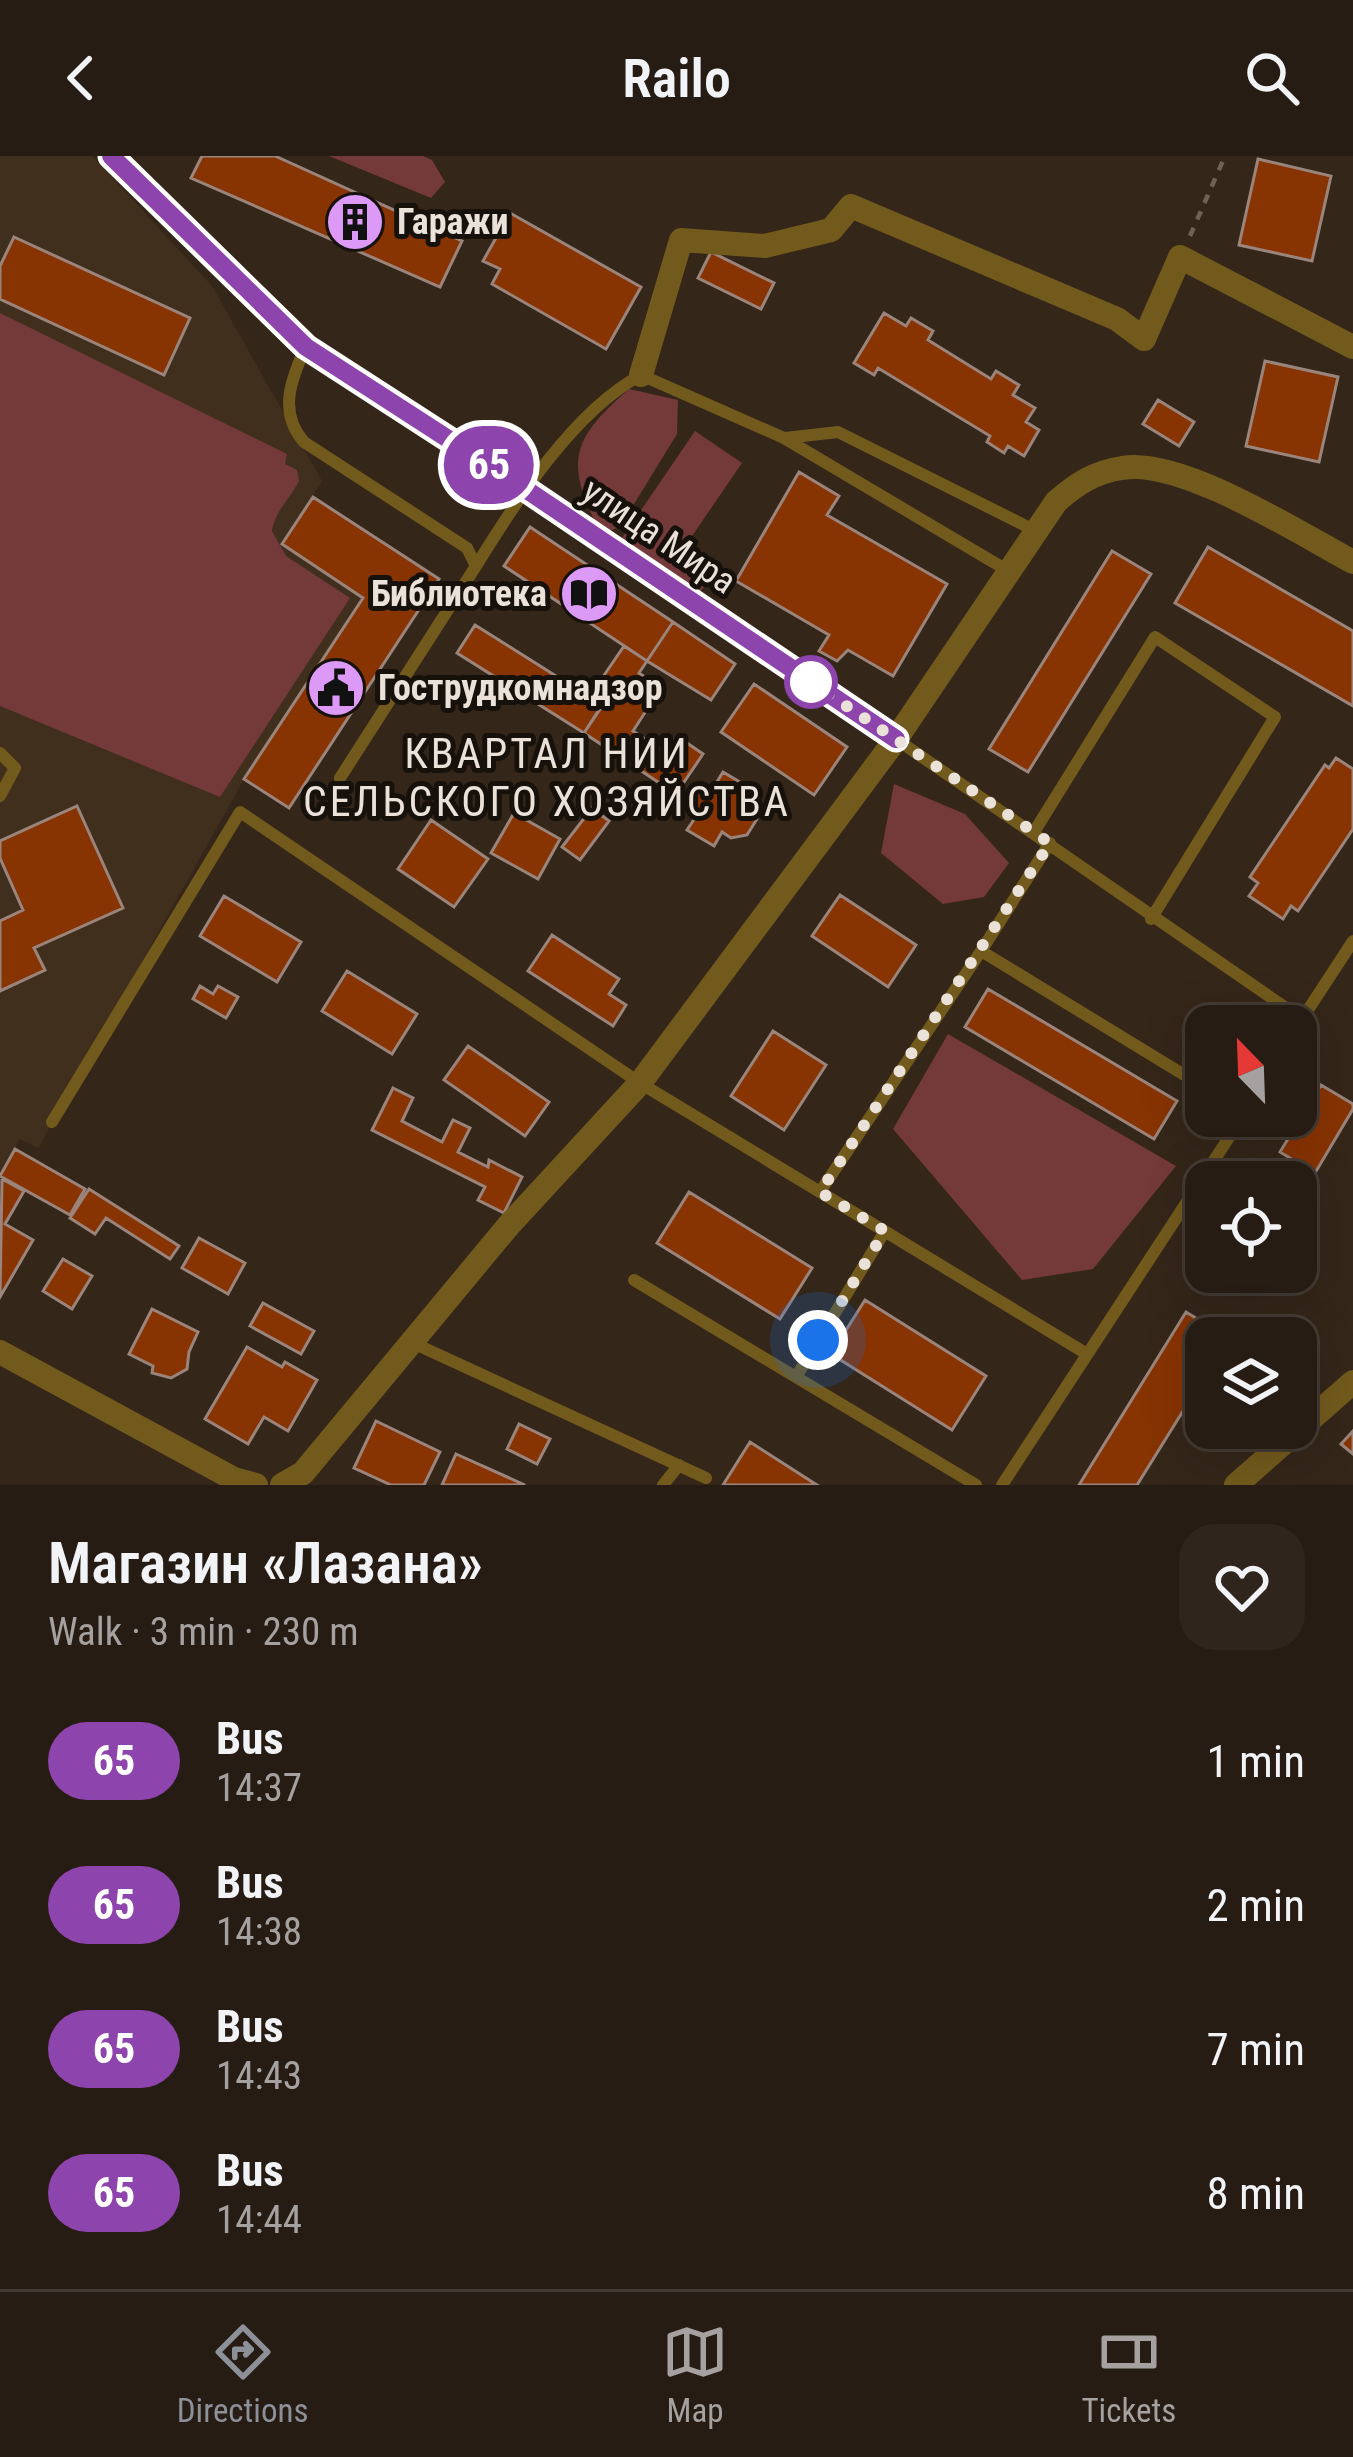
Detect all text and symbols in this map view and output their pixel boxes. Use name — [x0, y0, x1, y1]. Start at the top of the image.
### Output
icon: back — [48, 45, 114, 111]
icon: search — [1239, 45, 1305, 111]
text: Railo — [622, 47, 731, 110]
building icon: Гаражи — [324, 191, 386, 253]
place label: Гаражи — [397, 201, 509, 243]
line badge: 65 — [435, 426, 543, 504]
text: 65 — [468, 440, 510, 489]
street label: улица Мира — [574, 469, 744, 603]
library icon: Библиотека — [558, 563, 620, 625]
place label: Библиотека — [371, 573, 547, 615]
public building icon: Гострудкомнадзор — [305, 657, 367, 719]
unlabelled marker — [786, 657, 836, 707]
place label: Гострудкомнадзор — [378, 667, 663, 709]
district label: КВАРТАЛ НИИ СЕЛЬСКОГО ХОЗЯЙСТВА — [303, 729, 791, 826]
north arrow — [1185, 1005, 1317, 1137]
map controls — [1185, 1005, 1317, 1449]
button: locate — [1185, 1161, 1317, 1293]
your location — [788, 1310, 848, 1370]
button: layers — [1185, 1317, 1317, 1449]
button: heart — [1179, 1524, 1305, 1650]
text: Магазин «Лазана» — [48, 1530, 483, 1597]
text: Walk · 3 min · 230 m — [48, 1609, 359, 1655]
text: Bus — [216, 1712, 284, 1765]
text: 1 min — [1206, 1735, 1305, 1788]
text: 65 — [93, 1736, 135, 1785]
text: 14:37 — [216, 1765, 302, 1811]
text: Bus — [216, 1856, 284, 1909]
text: 2 min — [1206, 1879, 1305, 1932]
text: 65 — [93, 1880, 135, 1929]
text: 14:38 — [216, 1909, 302, 1955]
text: Bus — [216, 2000, 284, 2053]
text: 7 min — [1206, 2023, 1305, 2076]
text: 65 — [93, 2024, 135, 2073]
text: 14:43 — [216, 2053, 302, 2099]
text: Bus — [216, 2144, 284, 2197]
text: 8 min — [1206, 2167, 1305, 2220]
text: 65 — [93, 2168, 135, 2217]
text: 14:44 — [216, 2197, 302, 2243]
tab: Directions — [177, 2319, 309, 2430]
tab: Map — [662, 2319, 728, 2430]
tab: Tickets — [1081, 2319, 1176, 2430]

